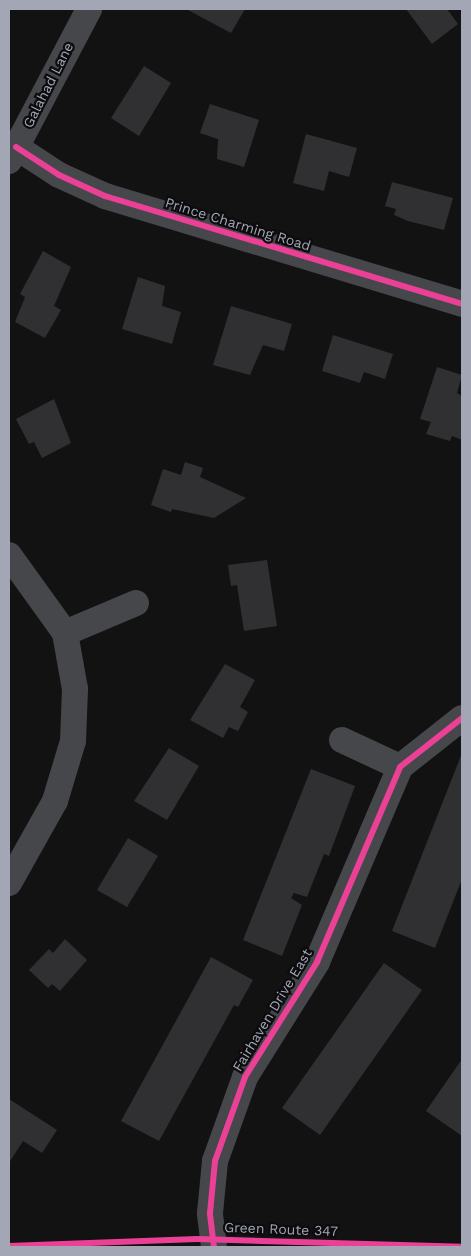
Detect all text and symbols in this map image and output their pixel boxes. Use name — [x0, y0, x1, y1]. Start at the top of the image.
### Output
street label: Galahad Lane — [19, 40, 77, 130]
street label: Prince Charming Road — [163, 194, 313, 254]
street label: Fairhaven Drive East — [229, 946, 315, 1074]
street label: Green Route 347 — [224, 1219, 338, 1239]

